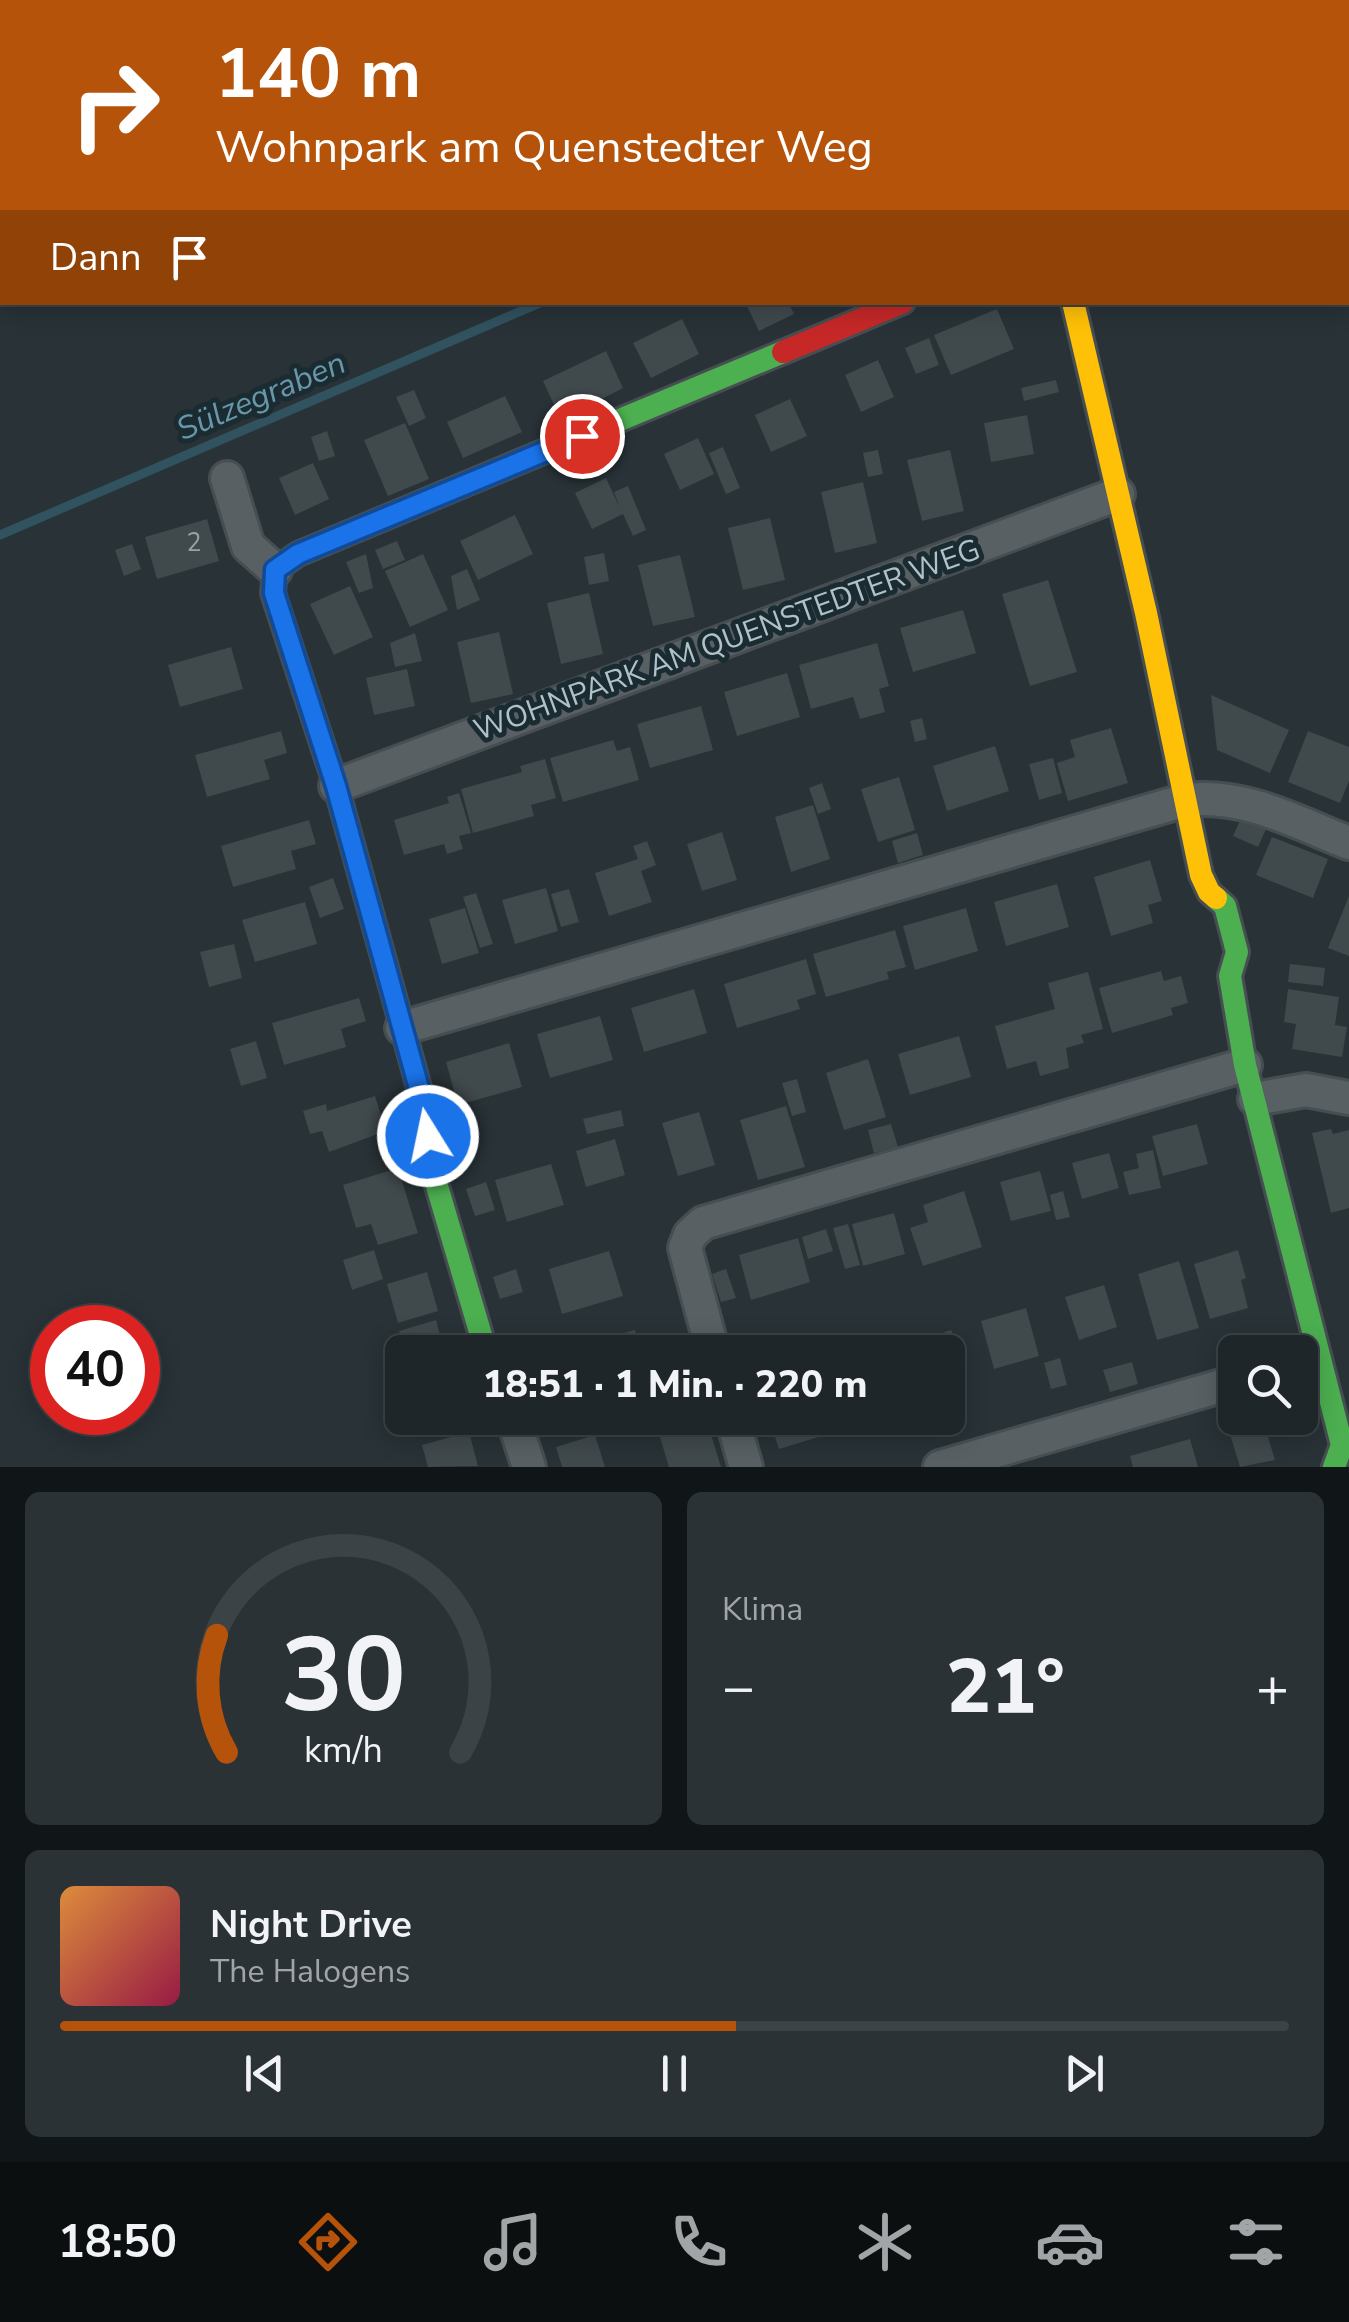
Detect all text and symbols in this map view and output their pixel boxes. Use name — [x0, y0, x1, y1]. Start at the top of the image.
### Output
text: 140 m — [215, 26, 421, 122]
icon: right — [50, 40, 180, 170]
text: Wohnpark am Quenstedter Weg — [215, 117, 873, 178]
icon: arrive — [162, 230, 217, 285]
text: Dann — [50, 232, 142, 283]
water label: Sülzegraben — [170, 341, 352, 451]
pin — [540, 394, 625, 479]
icon: arrive — [555, 409, 610, 464]
house number: 2 — [186, 526, 202, 560]
street label: WOHNPARK AM QUENSTEDTER WEG — [468, 529, 986, 751]
position arrow — [376, 1084, 480, 1188]
speed limit sign: 40 — [30, 1305, 160, 1435]
map controls — [1218, 1335, 1318, 1435]
button: search — [1218, 1335, 1318, 1435]
text: 18:51 · 1 Min. · 220 m — [482, 1359, 868, 1410]
text: Klima — [722, 1588, 803, 1631]
text: 30 — [281, 1605, 406, 1747]
text: 21° — [946, 1636, 1065, 1738]
text: − — [722, 1650, 755, 1725]
text: + — [1256, 1650, 1289, 1725]
text: km/h — [304, 1726, 383, 1775]
text: Night Drive — [210, 1899, 412, 1950]
text: The Halogens — [210, 1950, 410, 1993]
icon: previous — [237, 2046, 292, 2101]
icon: pause — [647, 2046, 702, 2101]
icon: next — [1057, 2046, 1112, 2101]
icon: directions — [293, 2207, 363, 2277]
icon: music — [478, 2207, 548, 2277]
icon: phone — [664, 2207, 734, 2277]
icon: climate — [850, 2207, 920, 2277]
icon: car — [1035, 2207, 1105, 2277]
icon: filters — [1221, 2207, 1291, 2277]
text: 18:50 — [58, 2212, 177, 2273]

